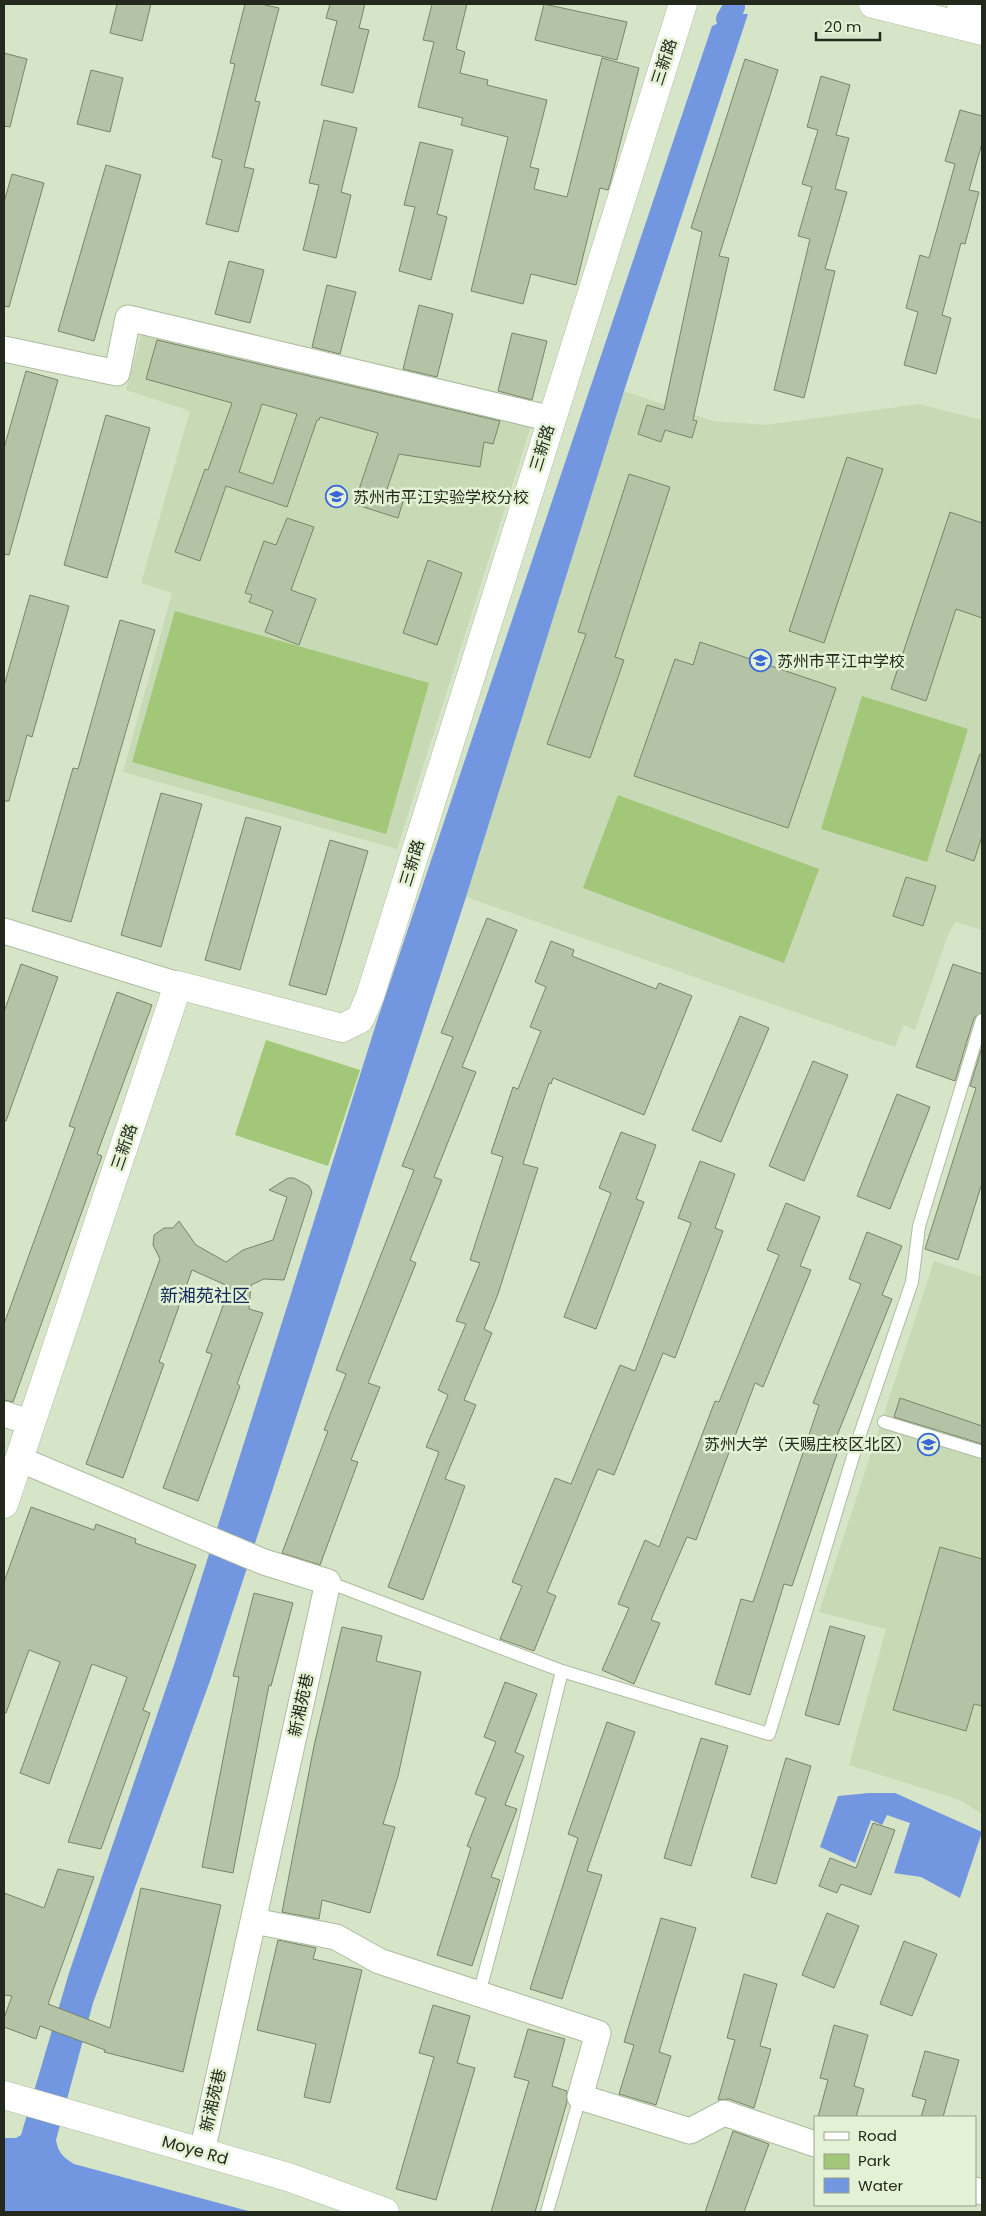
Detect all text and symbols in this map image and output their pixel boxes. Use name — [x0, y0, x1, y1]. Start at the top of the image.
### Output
scale bar — [816, 10, 880, 42]
text: 20 m — [824, 16, 862, 37]
street label: 三新路 — [646, 36, 682, 88]
street label: 三新路 — [524, 422, 560, 474]
school or university icon: 苏州市平江实验学校分校 — [325, 485, 349, 509]
place label: 苏州市平江实验学校分校 — [353, 486, 529, 509]
school or university icon: 苏州市平江中学校 — [749, 649, 773, 673]
place label: 苏州市平江中学校 — [777, 650, 905, 673]
street label: 三新路 — [394, 837, 430, 889]
street label: 三新路 — [105, 1121, 143, 1173]
district label: 新湘苑社区 — [160, 1283, 250, 1308]
school or university icon: 苏州大学（天赐庄校区北区） — [916, 1432, 940, 1456]
place label: 苏州大学（天赐庄校区北区） — [704, 1433, 912, 1456]
street label: 新湘苑巷 — [283, 1671, 319, 1739]
street label: 新湘苑巷 — [195, 2066, 231, 2134]
legend — [814, 2116, 976, 2206]
text: Road — [858, 2125, 897, 2146]
street label: Moye Rd — [159, 2130, 231, 2170]
text: Park — [858, 2150, 890, 2171]
text: Water — [858, 2175, 904, 2196]

